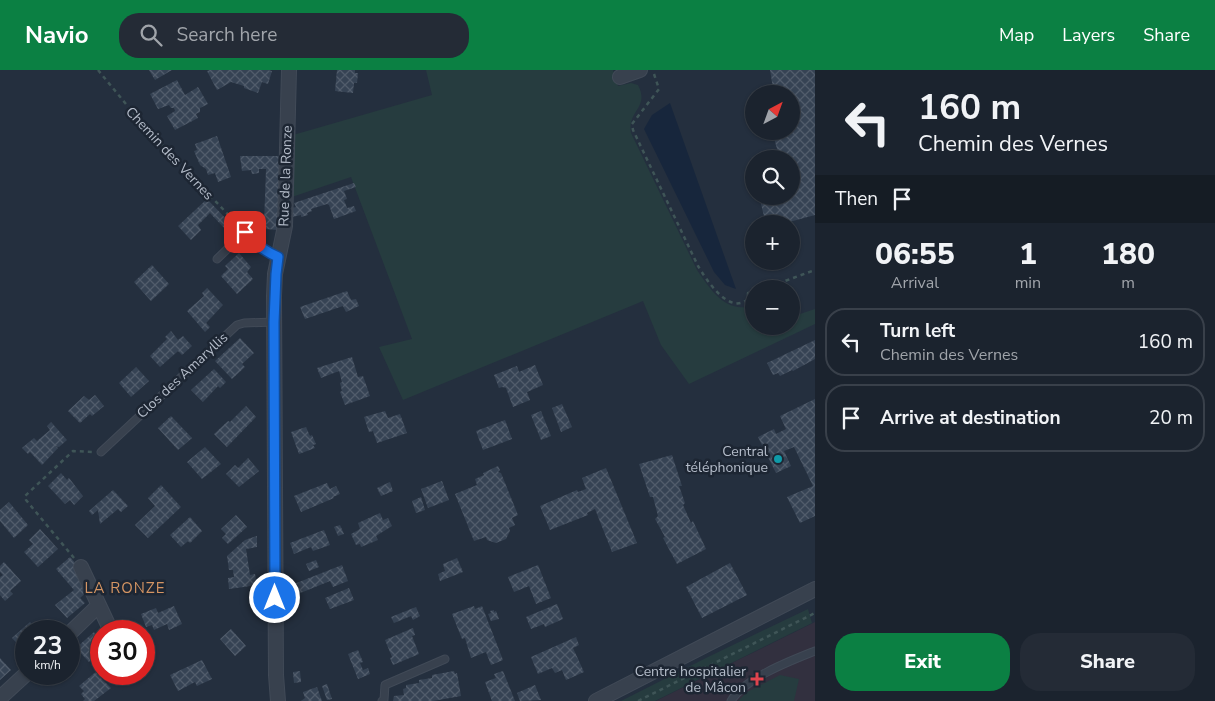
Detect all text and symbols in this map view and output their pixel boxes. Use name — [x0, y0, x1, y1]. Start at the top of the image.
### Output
search box — [119, 13, 469, 58]
text: Navio — [25, 19, 89, 51]
icon: search — [137, 21, 165, 49]
text: Search here — [177, 22, 277, 48]
text: Map — [999, 23, 1034, 47]
text: Layers — [1062, 23, 1115, 47]
text: Share — [1143, 23, 1190, 47]
text: 160 m — [918, 84, 1021, 131]
north arrow — [745, 85, 800, 140]
map controls — [745, 85, 800, 335]
icon: left — [835, 90, 900, 155]
street label: Chemin des Vernes — [121, 103, 218, 204]
street label: Rue de la Ronze — [274, 125, 297, 227]
text: Chemin des Vernes — [918, 129, 1108, 159]
button: search — [745, 150, 800, 205]
icon: arrive — [888, 185, 916, 213]
text: Then — [835, 186, 878, 212]
pin — [224, 211, 266, 253]
button: + — [745, 215, 800, 270]
icon: arrive — [231, 218, 259, 246]
text: 06:55 — [875, 234, 955, 275]
text: 1 — [1019, 234, 1037, 275]
text: 180 — [1101, 234, 1155, 275]
text: Arrival — [891, 272, 939, 294]
text: min — [1015, 272, 1041, 294]
text: m — [1121, 272, 1135, 294]
button: − — [745, 280, 800, 335]
text: Turn left — [880, 318, 955, 344]
street label: Clos des Amaryllis — [133, 328, 232, 423]
icon: left — [837, 328, 865, 356]
text: 160 m — [1138, 329, 1193, 355]
text: Chemin des Vernes — [880, 344, 1018, 366]
icon: arrive — [837, 404, 865, 432]
text: Arrive at destination — [880, 405, 1061, 431]
text: 20 m — [1149, 405, 1193, 431]
place label: Central téléphonique — [686, 442, 769, 477]
marker: Central téléphonique — [772, 453, 784, 465]
position arrow — [248, 571, 300, 623]
district label: LA RONZE — [85, 578, 165, 598]
speed limit sign: 30 — [90, 620, 155, 685]
text: 23 — [32, 629, 63, 663]
button: Exit — [835, 633, 1010, 691]
button: Share — [1020, 633, 1195, 691]
text: km/h — [34, 657, 61, 673]
place label: Centre hospitalier de Mâcon — [635, 662, 746, 697]
marker: Centre hospitalier de Mâcon — [750, 672, 764, 686]

